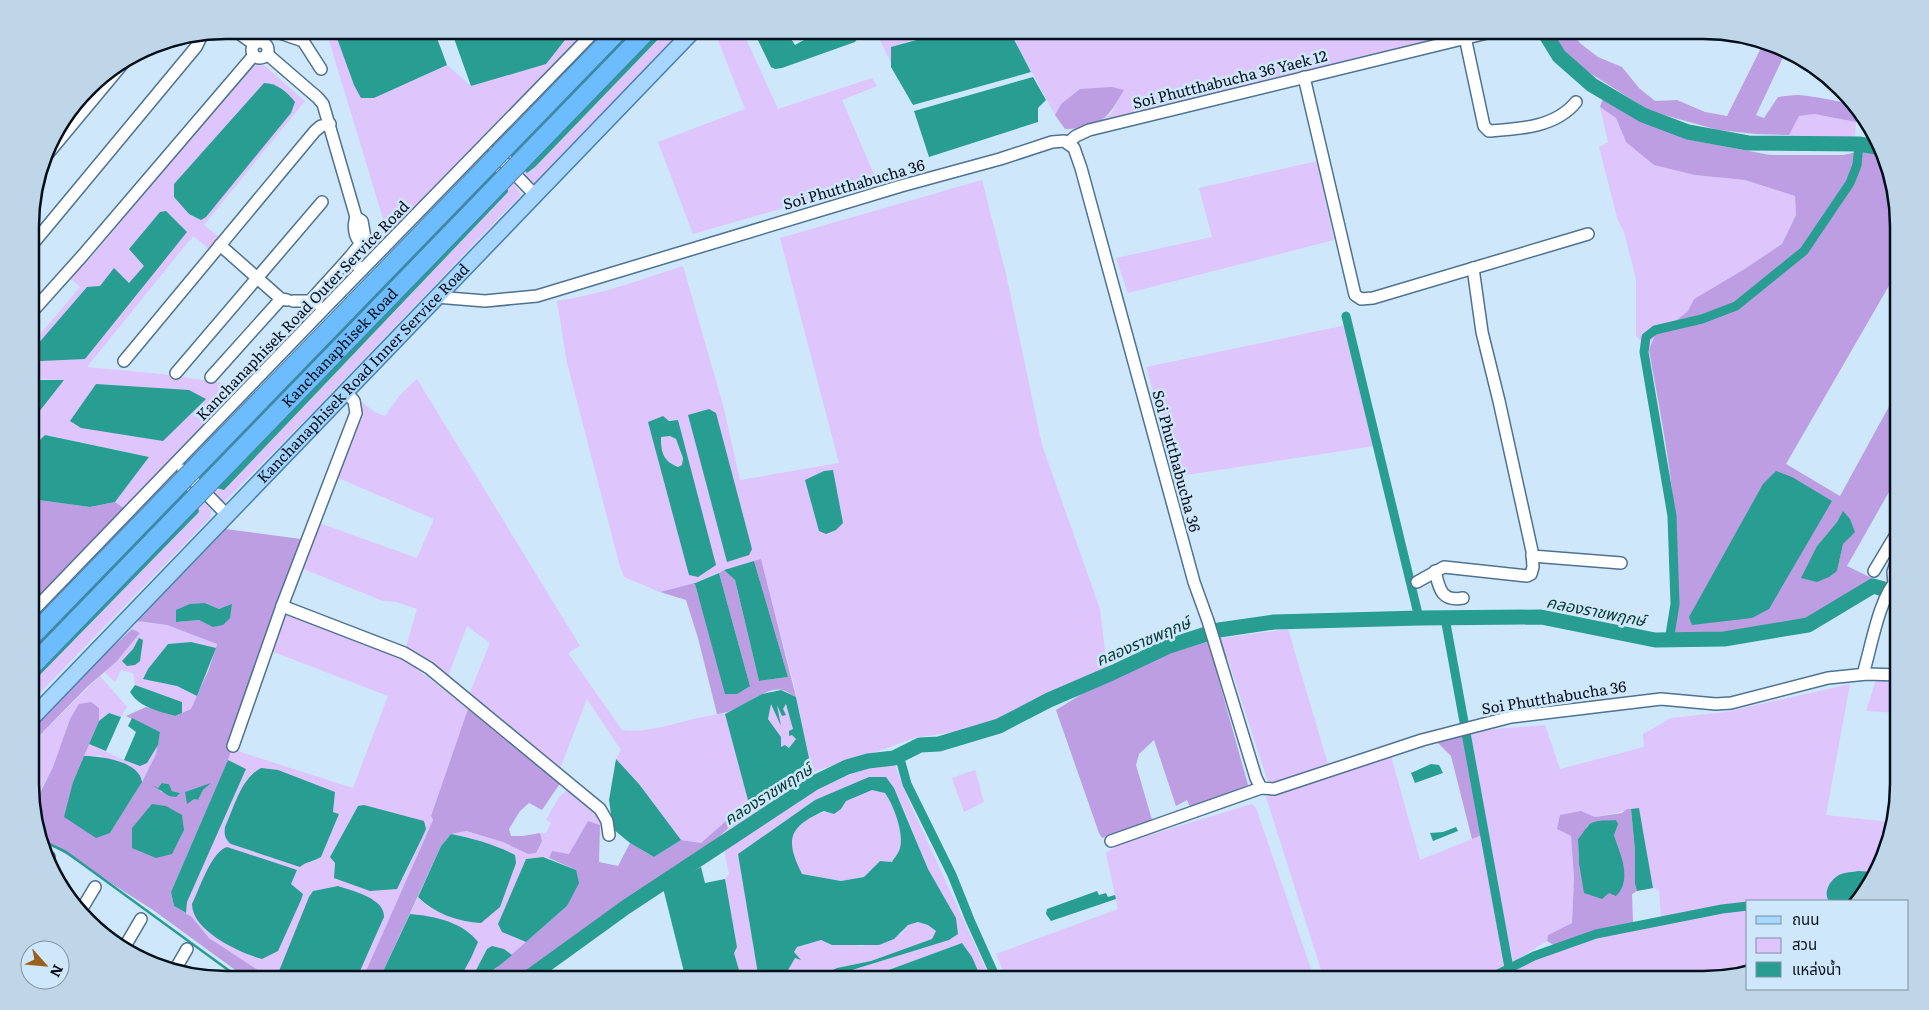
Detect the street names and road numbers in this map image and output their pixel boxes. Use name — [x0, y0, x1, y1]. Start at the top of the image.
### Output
street label: Soi Phutthabucha 36 Yaek 12 — [1130, 43, 1330, 114]
street label: Soi Phutthabucha 36 — [780, 152, 927, 215]
street label: Kanchanaphisek Road Outer Service Road — [193, 198, 413, 424]
street label: Kanchanaphisek Road Inner Service Road — [251, 257, 474, 488]
street label: Kanchanaphisek Road — [278, 286, 402, 412]
street label: Soi Phutthabucha 36 — [1147, 387, 1207, 534]
street label: Soi Phutthabucha 36 — [1480, 674, 1628, 719]

